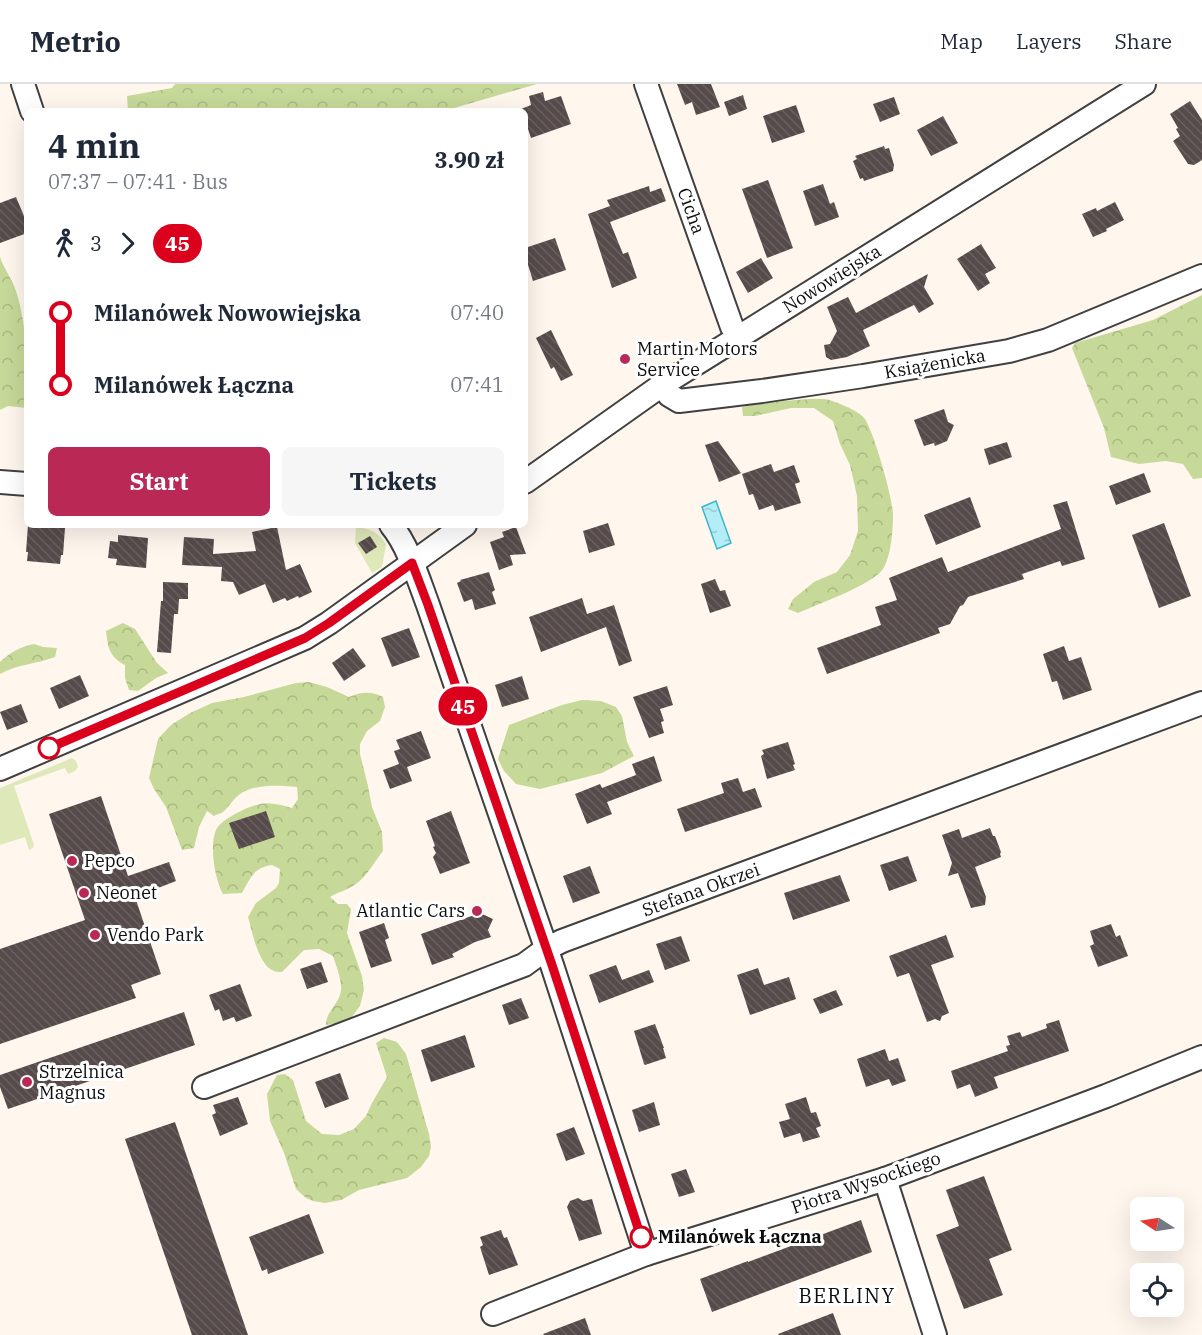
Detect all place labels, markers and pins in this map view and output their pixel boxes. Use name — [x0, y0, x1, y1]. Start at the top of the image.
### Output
place label: Martin Motors Service — [637, 337, 758, 381]
marker: Martin Motors Service — [618, 352, 632, 366]
unlabelled marker — [38, 737, 60, 759]
place label: Pepco — [84, 849, 135, 872]
marker: Pepco — [65, 854, 79, 868]
place label: Neonet — [96, 881, 157, 904]
marker: Neonet — [77, 886, 91, 900]
place label: Atlantic Cars — [356, 899, 465, 922]
marker: Atlantic Cars — [470, 904, 484, 918]
place label: Vendo Park — [107, 923, 204, 946]
marker: Vendo Park — [88, 928, 102, 942]
place label: Strzelnica Magnus — [39, 1060, 124, 1104]
marker: Strzelnica Magnus — [20, 1075, 34, 1089]
place label: Milanówek Łączna — [658, 1225, 822, 1248]
marker: Milanówek Łączna — [630, 1226, 652, 1248]

